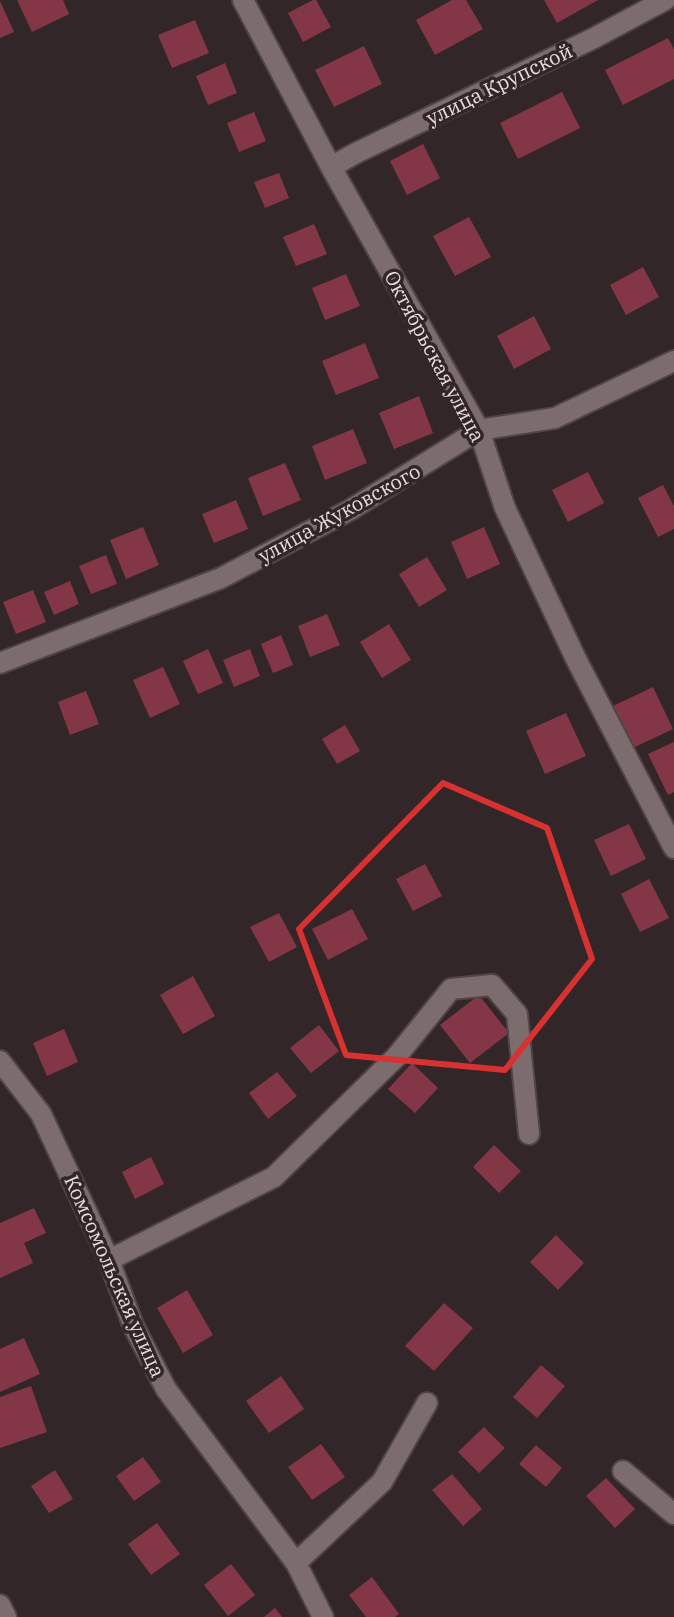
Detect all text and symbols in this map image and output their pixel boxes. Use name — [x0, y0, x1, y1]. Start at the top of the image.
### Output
street label: улица Крупской — [421, 37, 577, 131]
street label: Октябрьская улица — [378, 266, 492, 447]
street label: улица Жуковского — [253, 457, 425, 569]
street label: Комсомольская улица — [58, 1171, 172, 1381]

